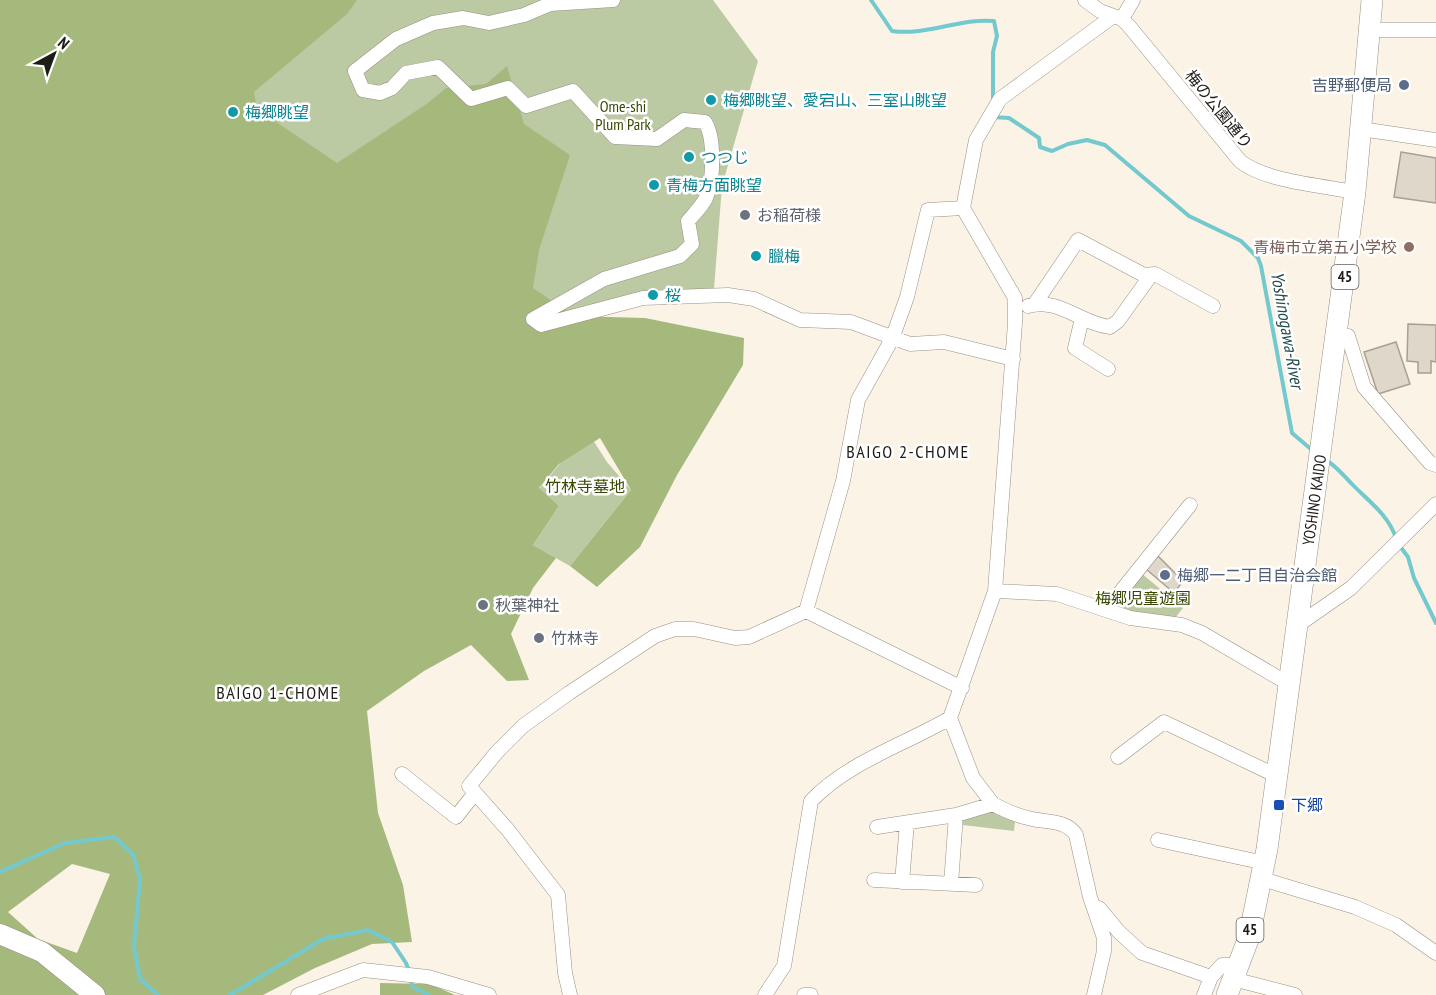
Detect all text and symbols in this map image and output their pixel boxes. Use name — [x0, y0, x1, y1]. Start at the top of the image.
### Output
north arrow — [24, 24, 84, 84]
text: N — [54, 32, 74, 53]
street label: 梅の公園通り — [1181, 65, 1257, 153]
place label: 吉野郵便局 — [1312, 75, 1392, 95]
marker: 吉野郵便局 — [1397, 78, 1411, 92]
place label: 梅郷眺望、愛宕山、三室山眺望 — [723, 90, 947, 110]
marker: 梅郷眺望、愛宕山、三室山眺望 — [704, 93, 718, 107]
park label: Ome-shi Plum Park — [595, 96, 652, 134]
place label: 梅郷眺望 — [245, 102, 309, 122]
marker: 梅郷眺望 — [226, 105, 240, 119]
place label: つつじ — [701, 147, 749, 167]
marker: つつじ — [682, 150, 696, 164]
place label: 青梅方面眺望 — [666, 175, 762, 195]
marker: 青梅方面眺望 — [647, 178, 661, 192]
place label: お稲荷様 — [757, 205, 821, 225]
marker: お稲荷様 — [738, 208, 752, 222]
place label: 青梅市立第五小学校 — [1253, 237, 1397, 257]
marker: 青梅市立第五小学校 — [1402, 240, 1416, 254]
place label: 臘梅 — [768, 246, 800, 266]
marker: 臘梅 — [749, 249, 763, 263]
road number: 45 — [1332, 265, 1358, 289]
water label: Yoshinogawa-River — [1266, 270, 1310, 393]
place label: 桜 — [665, 285, 681, 305]
marker: 桜 — [646, 288, 660, 302]
district label: BAIGO 2-CHOME — [846, 440, 970, 463]
street label: YOSHINO KAIDO — [1298, 453, 1330, 547]
park label: 竹林寺墓地 — [545, 476, 625, 496]
place label: 梅郷一二丁目自治会館 — [1177, 565, 1337, 585]
marker: 梅郷一二丁目自治会館 — [1158, 568, 1172, 582]
park label: 梅郷児童遊園 — [1095, 588, 1191, 608]
place label: 秋葉神社 — [495, 595, 559, 615]
marker: 秋葉神社 — [476, 598, 490, 612]
place label: 竹林寺 — [551, 628, 599, 648]
marker: 竹林寺 — [532, 631, 546, 645]
district label: BAIGO 1-CHOME — [216, 681, 340, 704]
place label: 下郷 — [1291, 795, 1323, 815]
marker: 下郷 — [1272, 798, 1286, 812]
road number: 45 — [1236, 918, 1264, 942]

